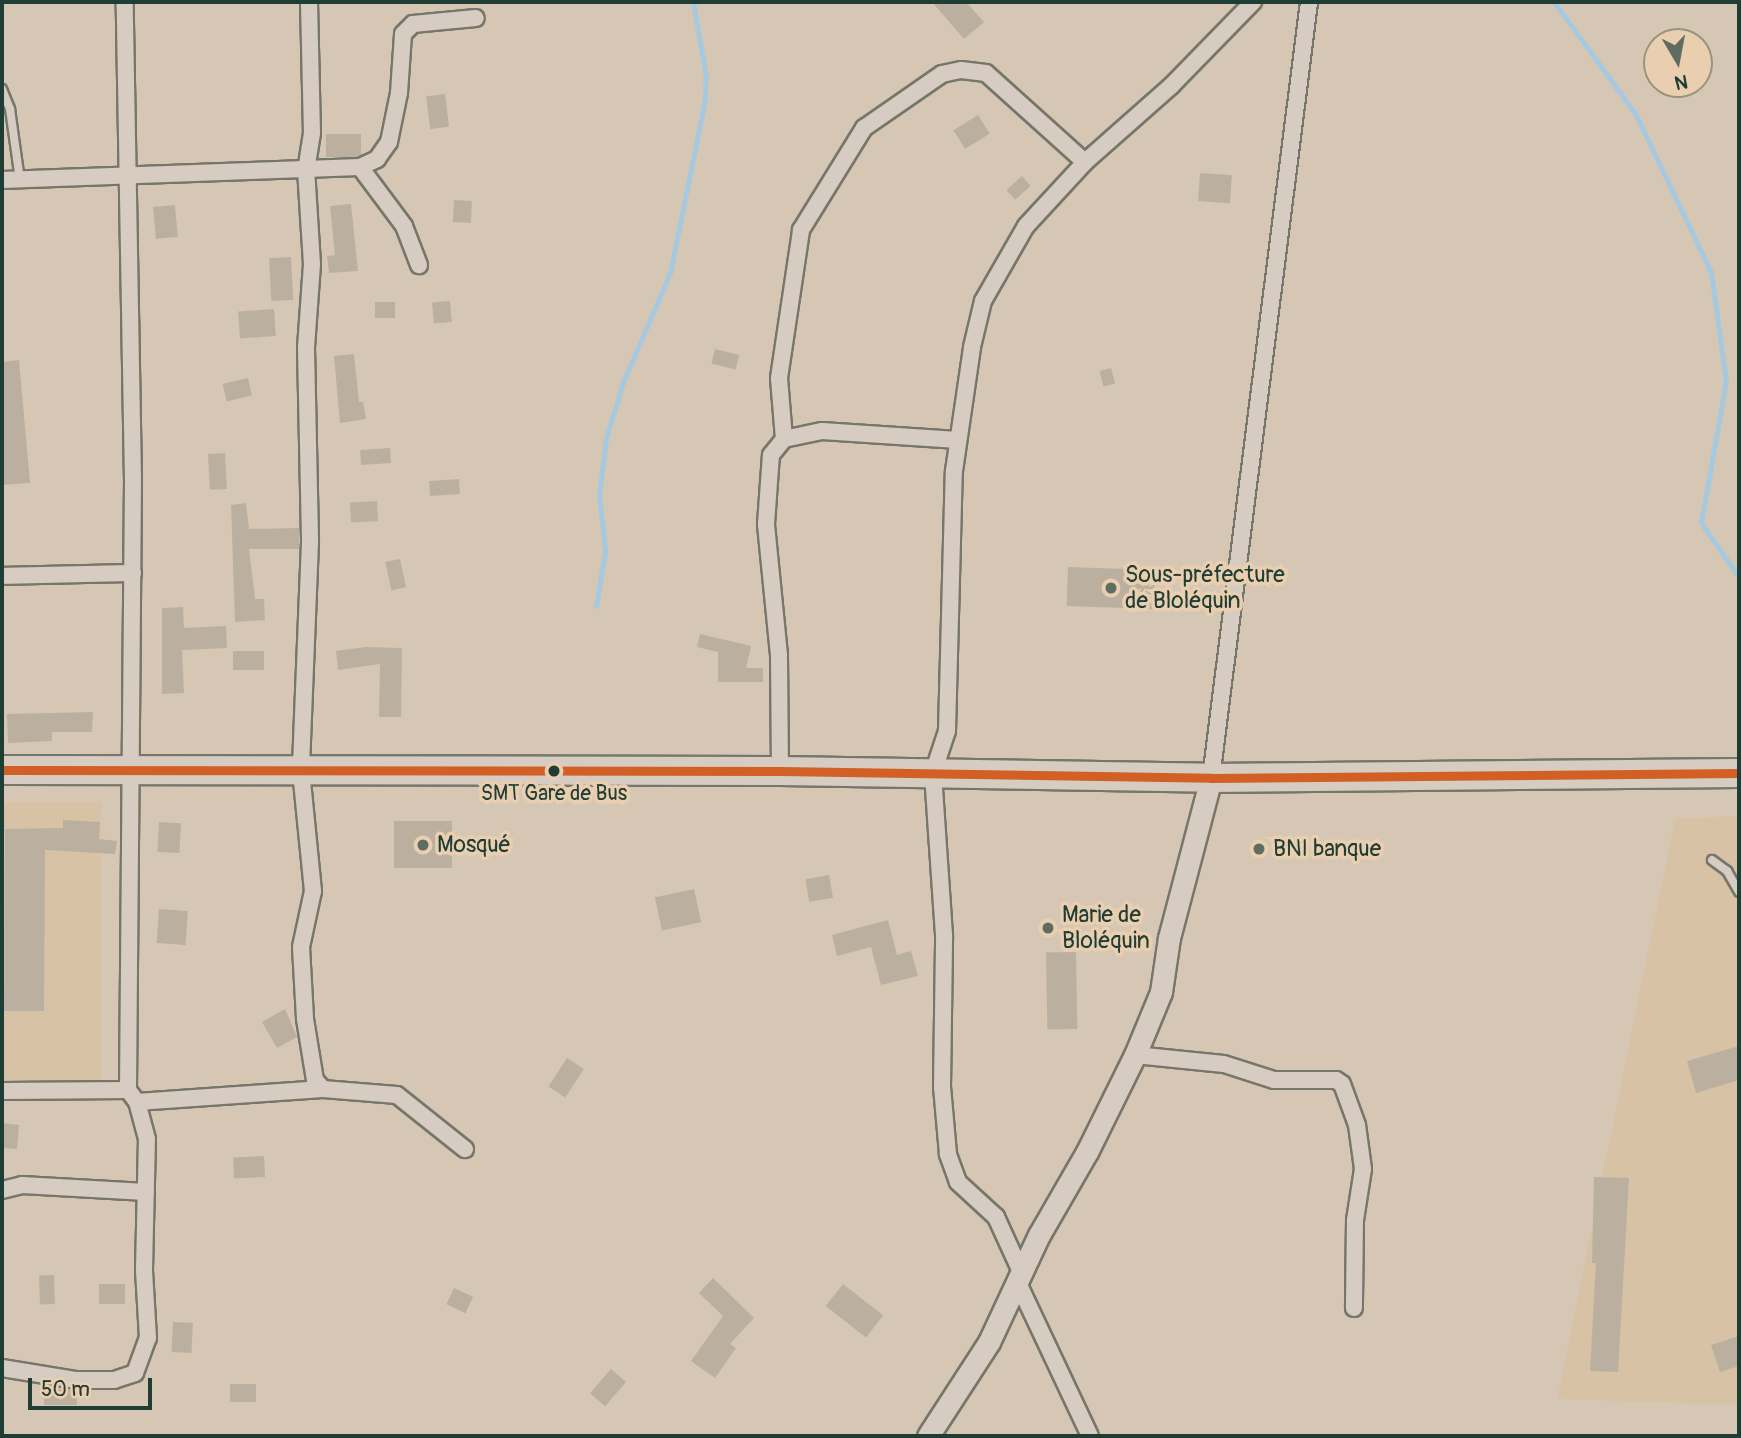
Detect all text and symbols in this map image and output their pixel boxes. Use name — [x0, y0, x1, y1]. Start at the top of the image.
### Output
north arrow — [1643, 28, 1713, 98]
text: N — [1673, 69, 1690, 95]
place label: Sous-préfecture de Bloléquin — [1125, 561, 1285, 615]
marker: Sous-préfecture de Bloléquin — [1103, 580, 1119, 596]
marker: SMT Gare de Bus — [547, 764, 561, 778]
place label: SMT Gare de Bus — [481, 781, 627, 807]
place label: Mosqué — [437, 831, 511, 859]
place label: BNI banque — [1273, 835, 1381, 863]
marker: Mosqué — [415, 837, 431, 853]
marker: BNI banque — [1251, 841, 1267, 857]
place label: Marie de Bloléquin — [1062, 901, 1150, 955]
marker: Marie de Bloléquin — [1040, 920, 1056, 936]
scale bar — [32, 1364, 156, 1408]
text: 50 m — [41, 1376, 90, 1403]

